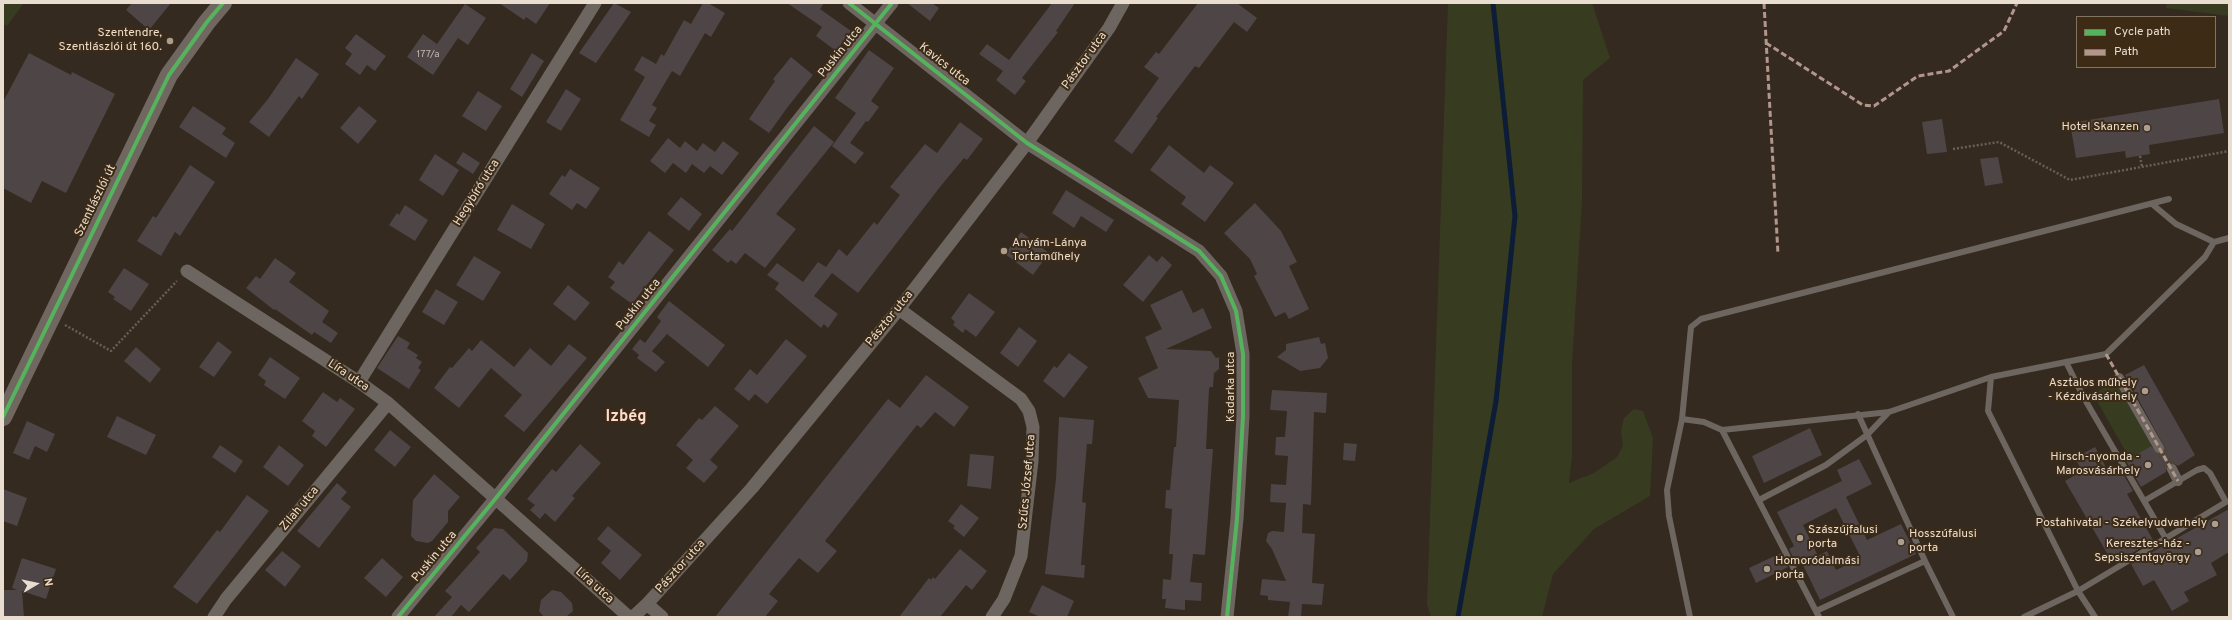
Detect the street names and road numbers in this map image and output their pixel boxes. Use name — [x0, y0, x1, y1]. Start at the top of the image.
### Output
street label: Puskin utca — [816, 23, 866, 81]
street label: Pásztor utca — [1059, 30, 1111, 92]
street label: Kavics utca — [916, 41, 972, 89]
street label: Hegybíró utca — [451, 157, 503, 229]
street label: Szentlászlói út — [72, 163, 120, 239]
street label: Puskin utca — [614, 276, 664, 334]
street label: Pásztor utca — [863, 288, 917, 350]
street label: Kadarka utca — [1225, 352, 1239, 422]
street label: Líra utca — [325, 357, 371, 395]
street label: Szűcs József utca — [1017, 434, 1039, 530]
street label: Zilah utca — [277, 484, 323, 534]
street label: Puskin utca — [410, 529, 460, 585]
street label: Pásztor utca — [653, 537, 709, 597]
street label: Líra utca — [572, 565, 616, 607]

